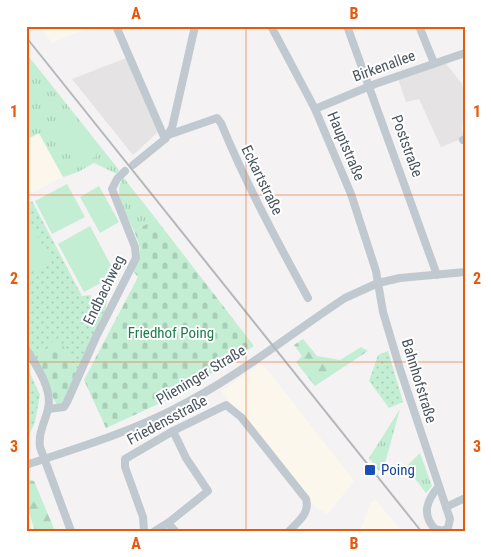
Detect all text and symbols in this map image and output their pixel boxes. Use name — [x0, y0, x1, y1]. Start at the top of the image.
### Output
text: A — [131, 4, 141, 23]
text: B — [350, 4, 359, 23]
street label: Birkenallee — [350, 46, 418, 86]
text: 1 — [10, 102, 18, 121]
text: 1 — [473, 102, 481, 121]
street label: Hauptstraße — [323, 109, 369, 183]
street label: Poststraße — [387, 113, 427, 179]
street label: Eckartstraße — [237, 142, 287, 218]
street label: Endbachweg — [79, 252, 129, 328]
text: 2 — [10, 269, 18, 288]
text: 2 — [473, 269, 481, 288]
park label: Friedhof Poing — [128, 324, 214, 342]
street label: Bahnhofstraße — [398, 337, 440, 425]
street label: Plieninger Straße — [153, 341, 249, 409]
street label: Friedensstraße — [124, 391, 210, 449]
text: 3 — [10, 437, 18, 456]
text: 3 — [473, 437, 481, 456]
place label: Poing — [381, 461, 415, 479]
marker: Poing — [363, 463, 377, 477]
text: A — [131, 534, 141, 553]
text: B — [350, 534, 359, 553]

